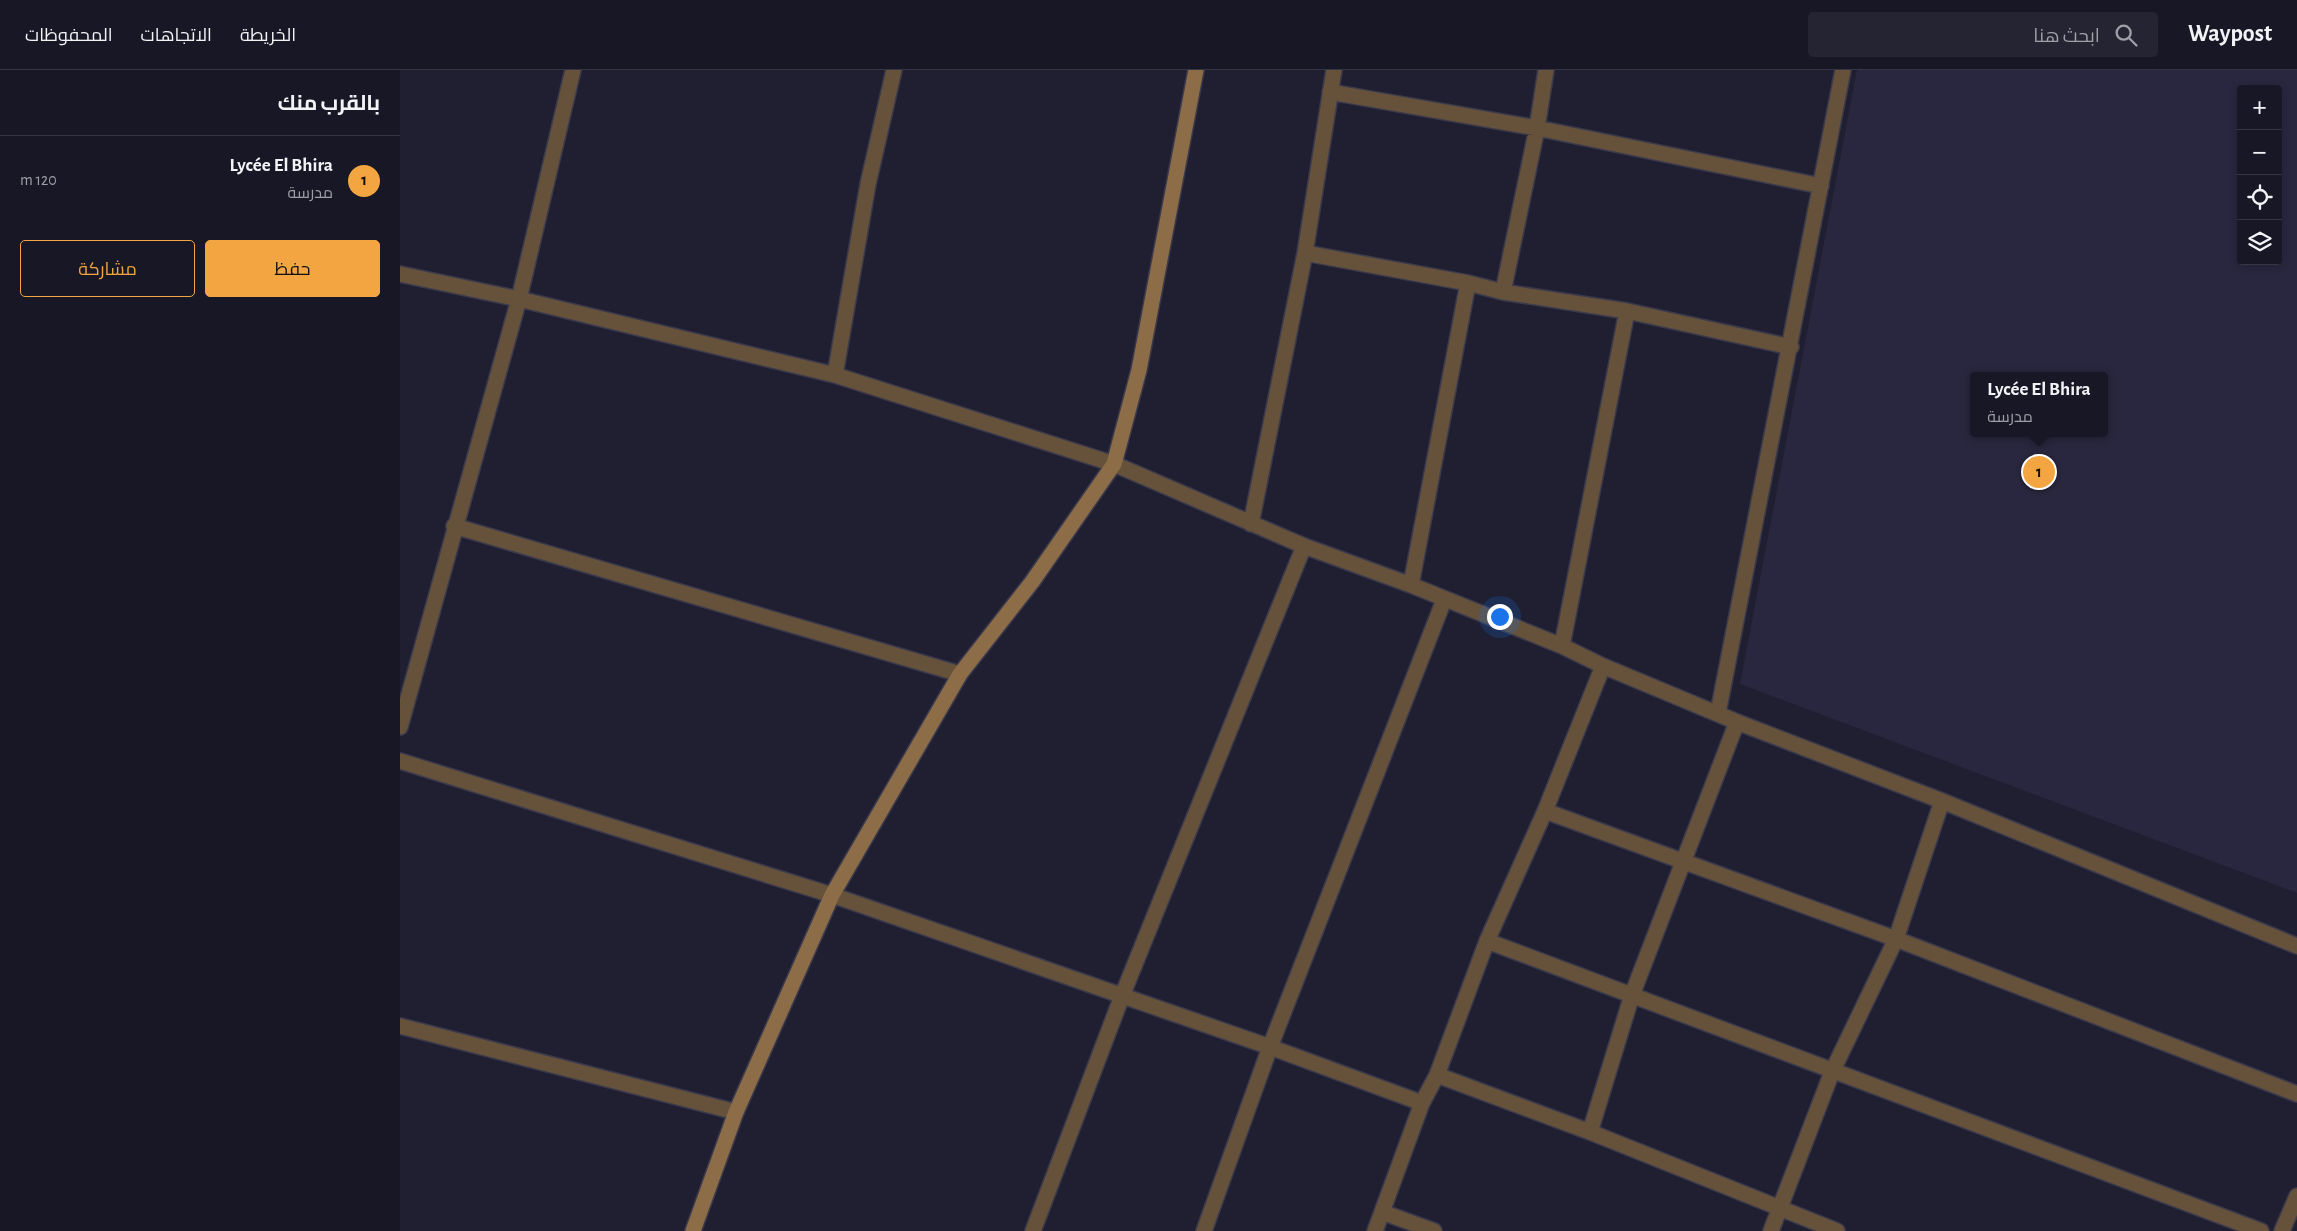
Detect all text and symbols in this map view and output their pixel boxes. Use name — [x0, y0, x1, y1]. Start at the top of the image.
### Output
search box — [1808, 12, 2158, 57]
icon: search — [2112, 21, 2140, 49]
text: Waypost — [2188, 22, 2272, 46]
text: المحفوظات — [25, 27, 113, 45]
text: الاتجاهات — [141, 27, 212, 45]
text: الخريطة — [240, 27, 296, 45]
text: ابحث هنا — [2033, 27, 2100, 46]
map controls — [2237, 85, 2282, 265]
button: + — [2237, 85, 2282, 130]
text: بالقرب منك — [278, 93, 380, 114]
button: − — [2237, 130, 2282, 175]
text: Lycée El Bhira — [230, 156, 333, 175]
text: 120 m — [20, 172, 57, 188]
text: 1 — [361, 172, 367, 188]
button: locate — [2237, 175, 2282, 220]
text: مدرسة — [287, 185, 333, 201]
button: layers — [2237, 220, 2282, 265]
button: مشاركة — [20, 240, 195, 297]
button: حفظ — [205, 240, 380, 297]
popup — [1970, 372, 2108, 437]
text: Lycée El Bhira — [1987, 380, 2091, 399]
text: مدرسة — [1987, 409, 2033, 425]
pin: 1 — [2023, 453, 2055, 491]
your location — [1487, 604, 1513, 630]

